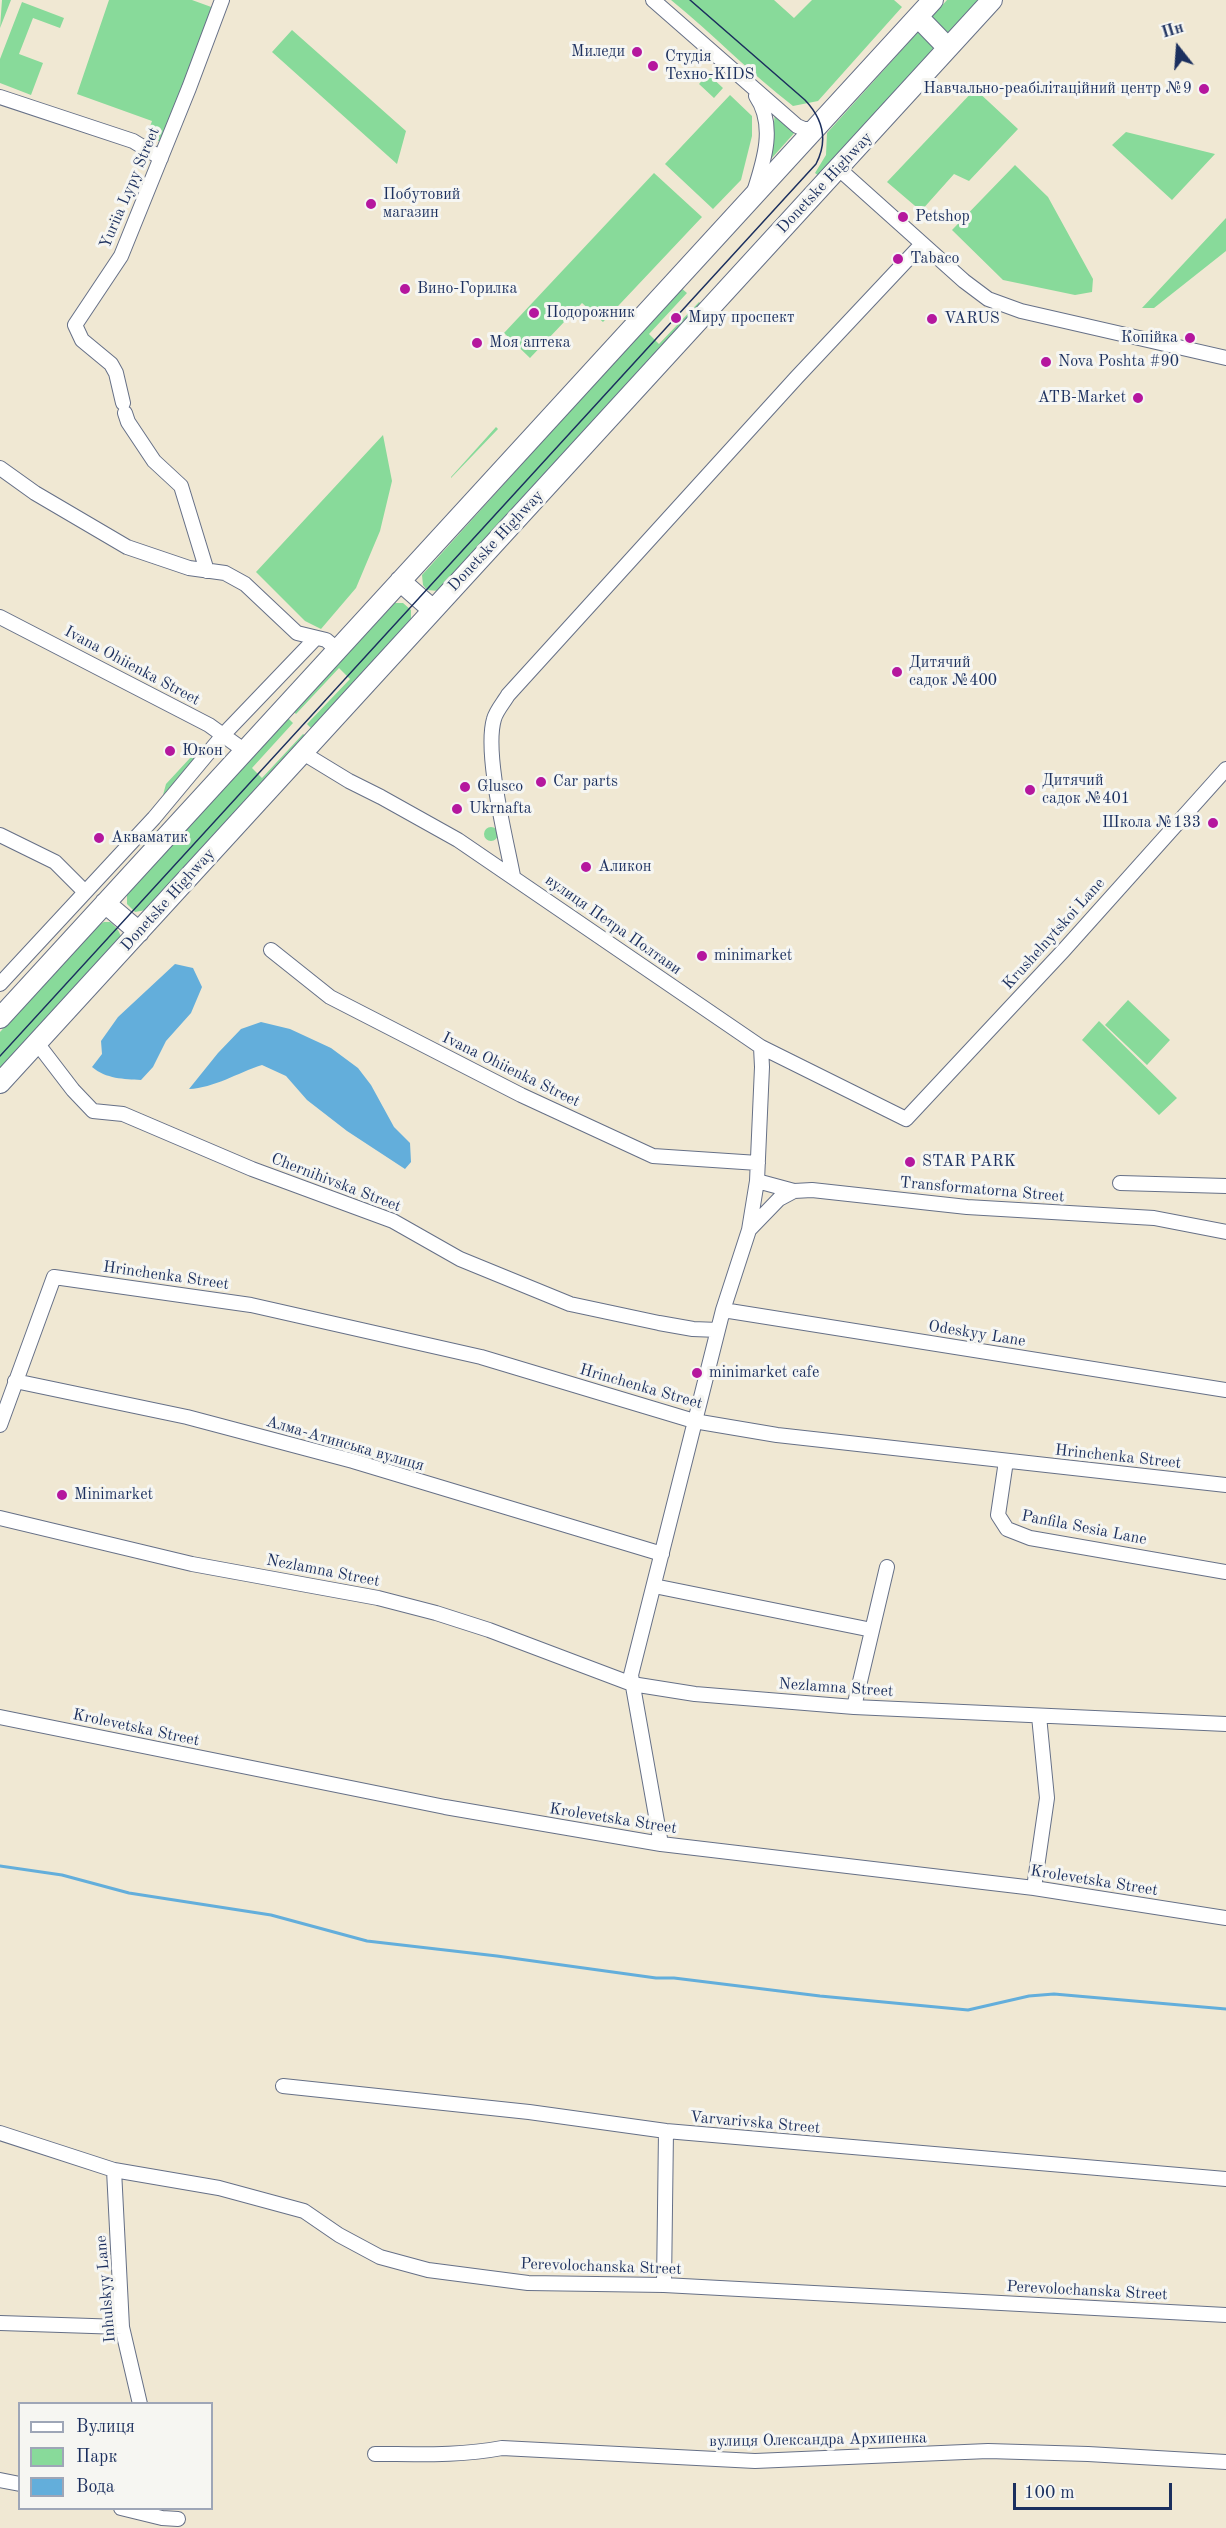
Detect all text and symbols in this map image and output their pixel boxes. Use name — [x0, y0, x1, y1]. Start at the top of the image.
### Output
north arrow — [1148, 18, 1208, 78]
text: Пн — [1160, 20, 1186, 42]
place label: Миледи — [571, 42, 625, 62]
marker: Миледи — [630, 45, 644, 59]
place label: Студія Техно-KIDS — [665, 47, 754, 85]
marker: Студія Техно-KIDS — [646, 59, 660, 73]
place label: Навчально-реабілітаційний центр №9 — [923, 79, 1192, 99]
marker: Навчально-реабілітаційний центр №9 — [1197, 82, 1211, 96]
street label: Yuriia Lypy Street — [96, 124, 164, 252]
street label: Donetske Highway — [773, 128, 877, 238]
place label: Побутовий магазин — [383, 185, 460, 223]
marker: Побутовий магазин — [364, 197, 378, 211]
place label: Petshop — [915, 207, 970, 227]
marker: Petshop — [896, 210, 910, 224]
place label: Tabaco — [910, 249, 960, 269]
marker: Tabaco — [891, 252, 905, 266]
place label: Вино-Горилка — [417, 279, 517, 299]
marker: Вино-Горилка — [398, 282, 412, 296]
place label: Подорожник — [546, 303, 635, 323]
marker: Подорожник — [527, 306, 541, 320]
place label: Миру проспект — [688, 308, 795, 328]
place label: VARUS — [944, 309, 1000, 329]
marker: Миру проспект — [669, 311, 683, 325]
marker: VARUS — [925, 312, 939, 326]
place label: Копійка — [1121, 328, 1178, 348]
marker: Копійка — [1183, 331, 1197, 345]
place label: Моя аптека — [489, 333, 571, 353]
marker: Моя аптека — [470, 336, 484, 350]
place label: Nova Poshta #90 — [1058, 352, 1179, 372]
marker: Nova Poshta #90 — [1039, 355, 1053, 369]
place label: ATB-Market — [1038, 388, 1126, 408]
marker: ATB-Market — [1131, 391, 1145, 405]
street label: Donetske Highway — [444, 486, 548, 596]
street label: Ivana Ohiienka Street — [61, 622, 203, 710]
place label: Дитячий садок №400 — [909, 653, 997, 691]
marker: Дитячий садок №400 — [890, 665, 904, 679]
place label: Юкон — [182, 741, 223, 761]
marker: Юкон — [163, 744, 177, 758]
place label: Дитячий садок №401 — [1042, 771, 1130, 809]
place label: Car parts — [553, 772, 618, 792]
marker: Car parts — [534, 775, 548, 789]
place label: Glusco — [477, 777, 523, 797]
marker: Glusco — [458, 780, 472, 794]
marker: Дитячий садок №401 — [1023, 783, 1037, 797]
place label: Ukrnafta — [469, 799, 532, 819]
marker: Ukrnafta — [450, 802, 464, 816]
place label: Школа №133 — [1102, 813, 1201, 833]
marker: Школа №133 — [1206, 816, 1220, 830]
place label: Акваматик — [111, 828, 188, 848]
marker: Акваматик — [92, 831, 106, 845]
street label: Donetske Highway — [117, 845, 219, 955]
place label: Аликон — [598, 857, 652, 877]
marker: Аликон — [579, 860, 593, 874]
street label: вулиця Петра Полтави — [541, 871, 685, 979]
street label: Krushelnytskoi Lane — [999, 874, 1109, 994]
place label: minimarket — [714, 946, 792, 966]
marker: minimarket — [695, 949, 709, 963]
street label: Ivana Ohiienka Street — [439, 1028, 583, 1112]
street label: Chernihivska Street — [268, 1149, 404, 1217]
place label: STAR PARK — [922, 1152, 1016, 1172]
marker: STAR PARK — [903, 1155, 917, 1169]
street label: Transformatorna Street — [899, 1173, 1065, 1207]
street label: Hrinchenka Street — [102, 1258, 230, 1294]
street label: Odeskyy Lane — [927, 1317, 1027, 1351]
street label: Hrinchenka Street — [577, 1360, 705, 1414]
place label: minimarket cafe — [709, 1363, 819, 1383]
marker: minimarket cafe — [690, 1366, 704, 1380]
street label: Алма-Атинська вулиця — [264, 1412, 426, 1476]
street label: Hrinchenka Street — [1054, 1441, 1182, 1473]
place label: Minimarket — [74, 1485, 153, 1505]
marker: Minimarket — [55, 1488, 69, 1502]
street label: Panfila Sesia Lane — [1020, 1506, 1148, 1550]
street label: Nezlamna Street — [265, 1551, 381, 1591]
street label: Nezlamna Street — [778, 1674, 894, 1702]
street label: Krolevetska Street — [71, 1705, 201, 1751]
street label: Krolevetska Street — [548, 1799, 678, 1839]
street label: Krolevetska Street — [1029, 1861, 1159, 1901]
street label: Varvarivska Street — [689, 2108, 821, 2138]
street label: Inhulskyy Lane — [92, 2234, 120, 2344]
street label: Perevolochanska Street — [520, 2255, 682, 2279]
street label: Perevolochanska Street — [1006, 2277, 1168, 2305]
legend — [18, 2402, 213, 2510]
text: Вулиця — [76, 2418, 135, 2436]
street label: вулиця Олександра Архипенка — [709, 2429, 927, 2451]
text: Парк — [76, 2448, 117, 2466]
scale bar — [1016, 2471, 1175, 2509]
text: Вода — [76, 2478, 115, 2496]
text: 100 m — [1024, 2484, 1075, 2502]

